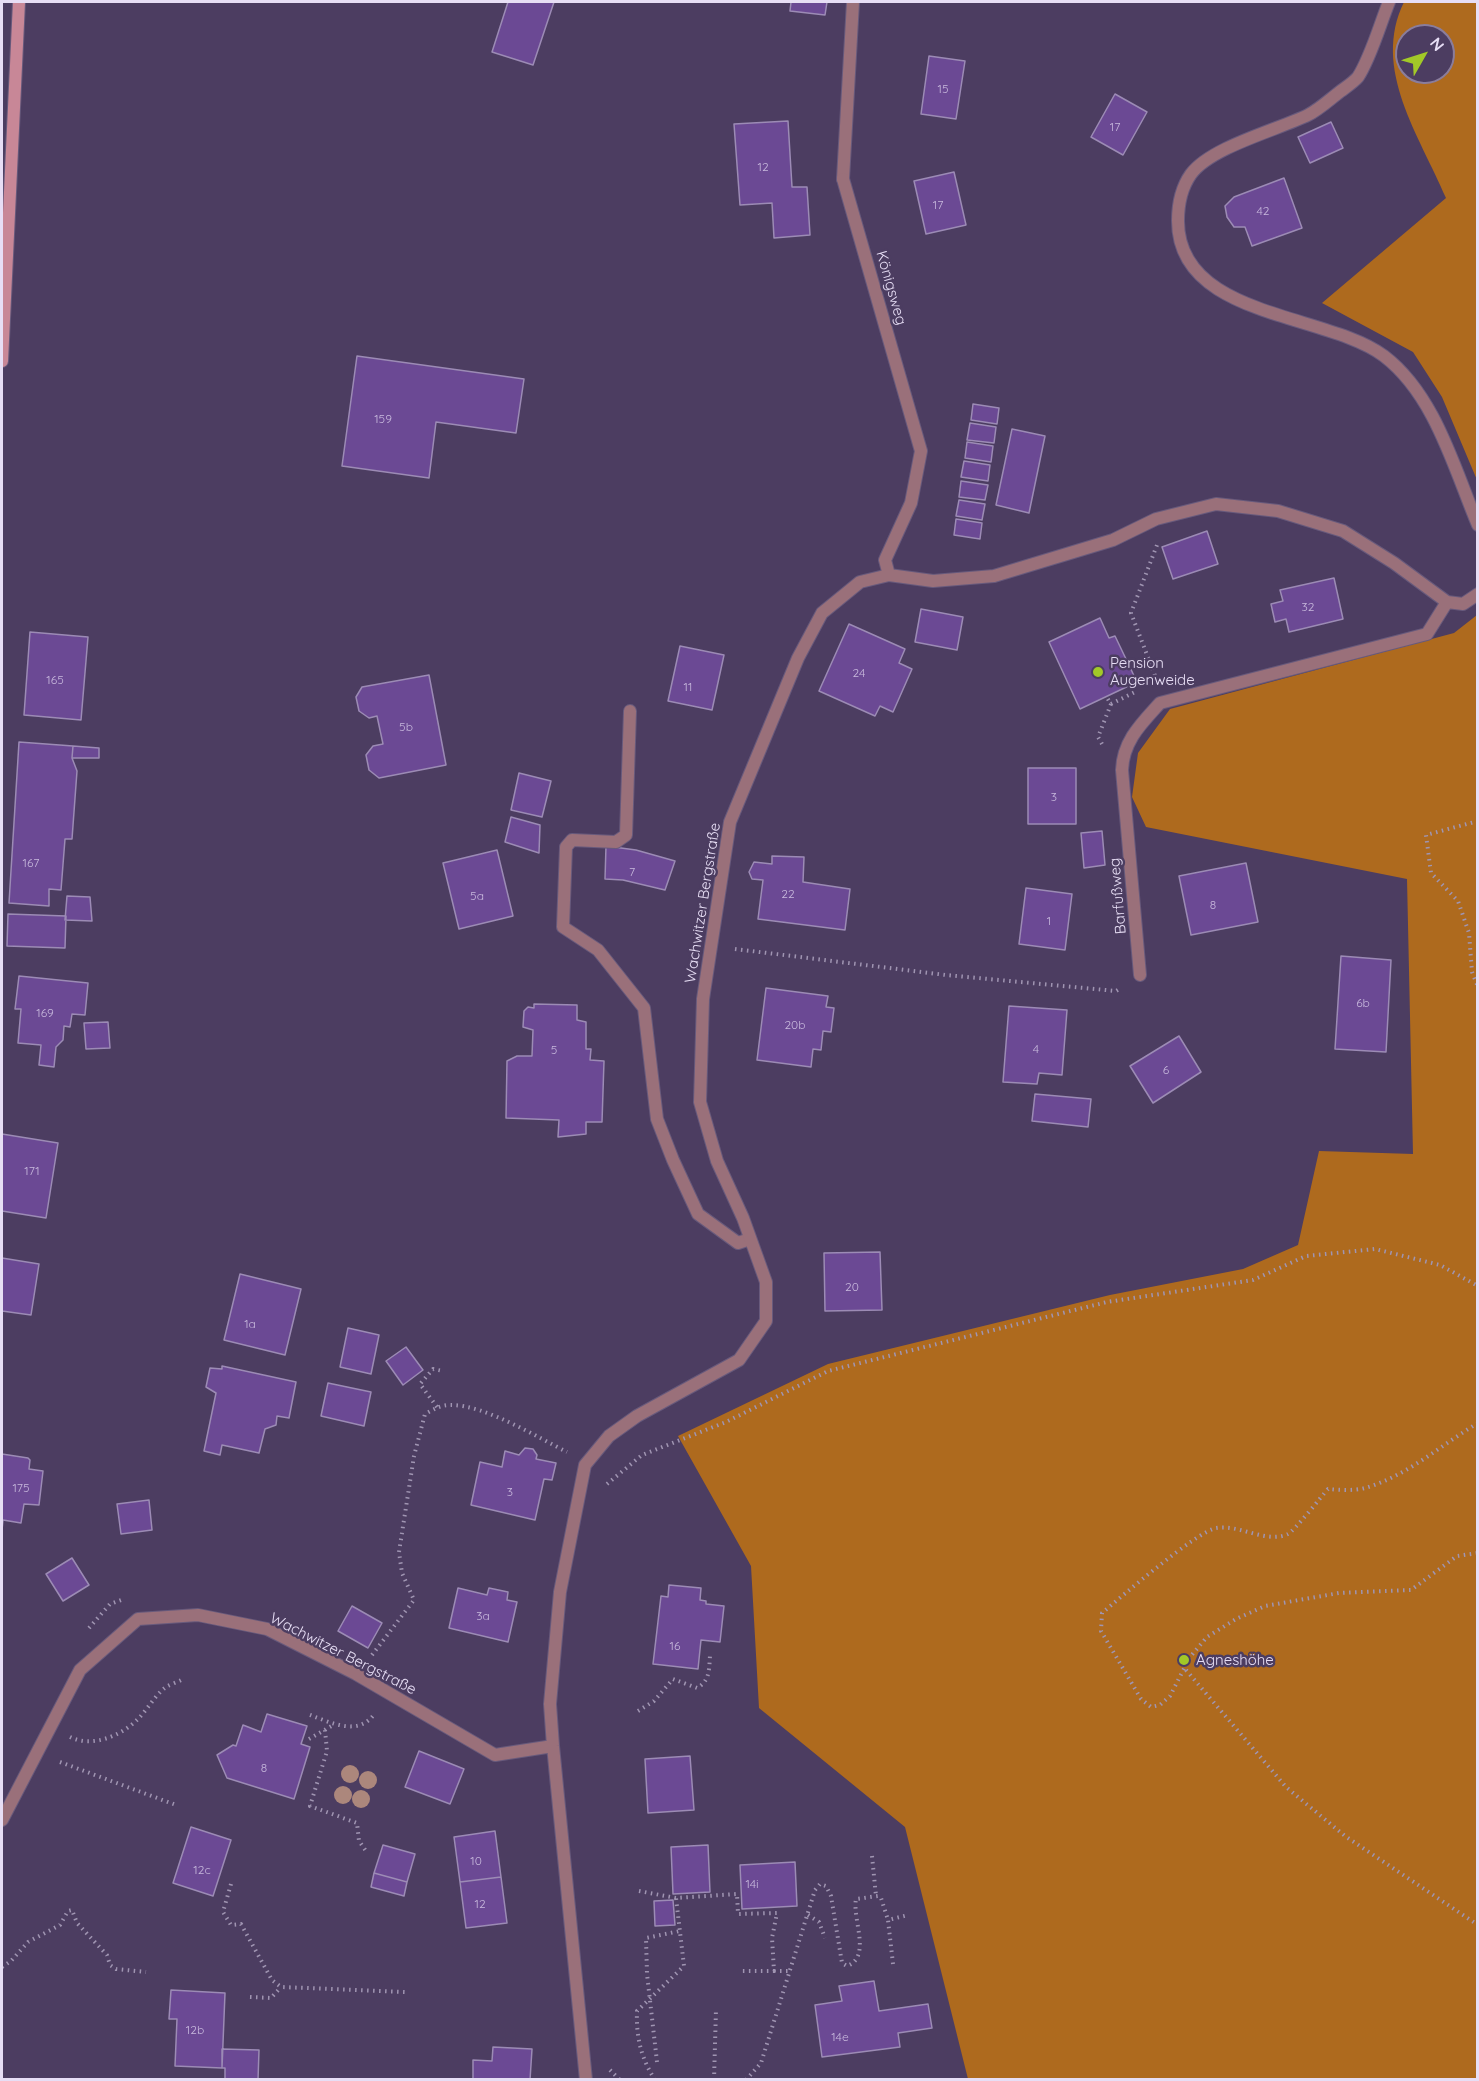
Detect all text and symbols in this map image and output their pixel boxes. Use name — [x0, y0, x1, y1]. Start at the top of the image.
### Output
north arrow — [1395, 24, 1455, 84]
text: N — [1426, 33, 1449, 55]
house number: 15 — [938, 82, 948, 96]
house number: 17 — [1110, 120, 1120, 134]
house number: 12 — [757, 160, 769, 174]
house number: 17 — [933, 198, 943, 212]
house number: 42 — [1257, 204, 1269, 218]
street label: Königsweg — [872, 249, 910, 327]
house number: 159 — [374, 412, 392, 426]
house number: 32 — [1302, 600, 1314, 614]
place label: Pension Augenweide — [1110, 654, 1195, 689]
marker: Pension Augenweide — [1091, 665, 1105, 679]
house number: 24 — [853, 666, 865, 680]
house number: 165 — [46, 673, 64, 687]
house number: 11 — [684, 680, 692, 694]
house number: 5b — [399, 720, 413, 734]
house number: 3 — [1051, 790, 1057, 804]
street label: Wachwitzer Bergstraße — [681, 822, 725, 984]
house number: 167 — [22, 856, 40, 870]
street label: Barfußweg — [1106, 857, 1130, 935]
house number: 7 — [629, 865, 635, 879]
house number: 22 — [781, 887, 795, 901]
house number: 5a — [470, 889, 484, 903]
house number: 8 — [1210, 898, 1216, 912]
house number: 1 — [1047, 914, 1051, 928]
house number: 6b — [1356, 996, 1370, 1010]
house number: 169 — [36, 1006, 54, 1020]
house number: 20b — [784, 1018, 806, 1032]
house number: 4 — [1033, 1042, 1039, 1056]
house number: 5 — [551, 1043, 557, 1057]
house number: 6 — [1163, 1063, 1169, 1077]
house number: 171 — [24, 1164, 40, 1178]
house number: 20 — [845, 1280, 859, 1294]
house number: 1a — [244, 1317, 256, 1331]
house number: 175 — [12, 1481, 30, 1495]
house number: 3 — [507, 1485, 513, 1499]
street label: Wachwitzer Bergstraße — [267, 1609, 419, 1699]
house number: 3a — [476, 1609, 490, 1623]
house number: 16 — [670, 1639, 680, 1653]
place label: Agneshöhe — [1196, 1651, 1274, 1669]
marker: Agneshöhe — [1177, 1653, 1191, 1667]
house number: 8 — [261, 1761, 267, 1775]
house number: 10 — [470, 1854, 482, 1868]
house number: 12c — [193, 1863, 211, 1877]
house number: 14i — [745, 1877, 759, 1891]
house number: 12 — [474, 1897, 486, 1911]
house number: 12b — [186, 2023, 204, 2037]
house number: 14e — [831, 2030, 849, 2044]

